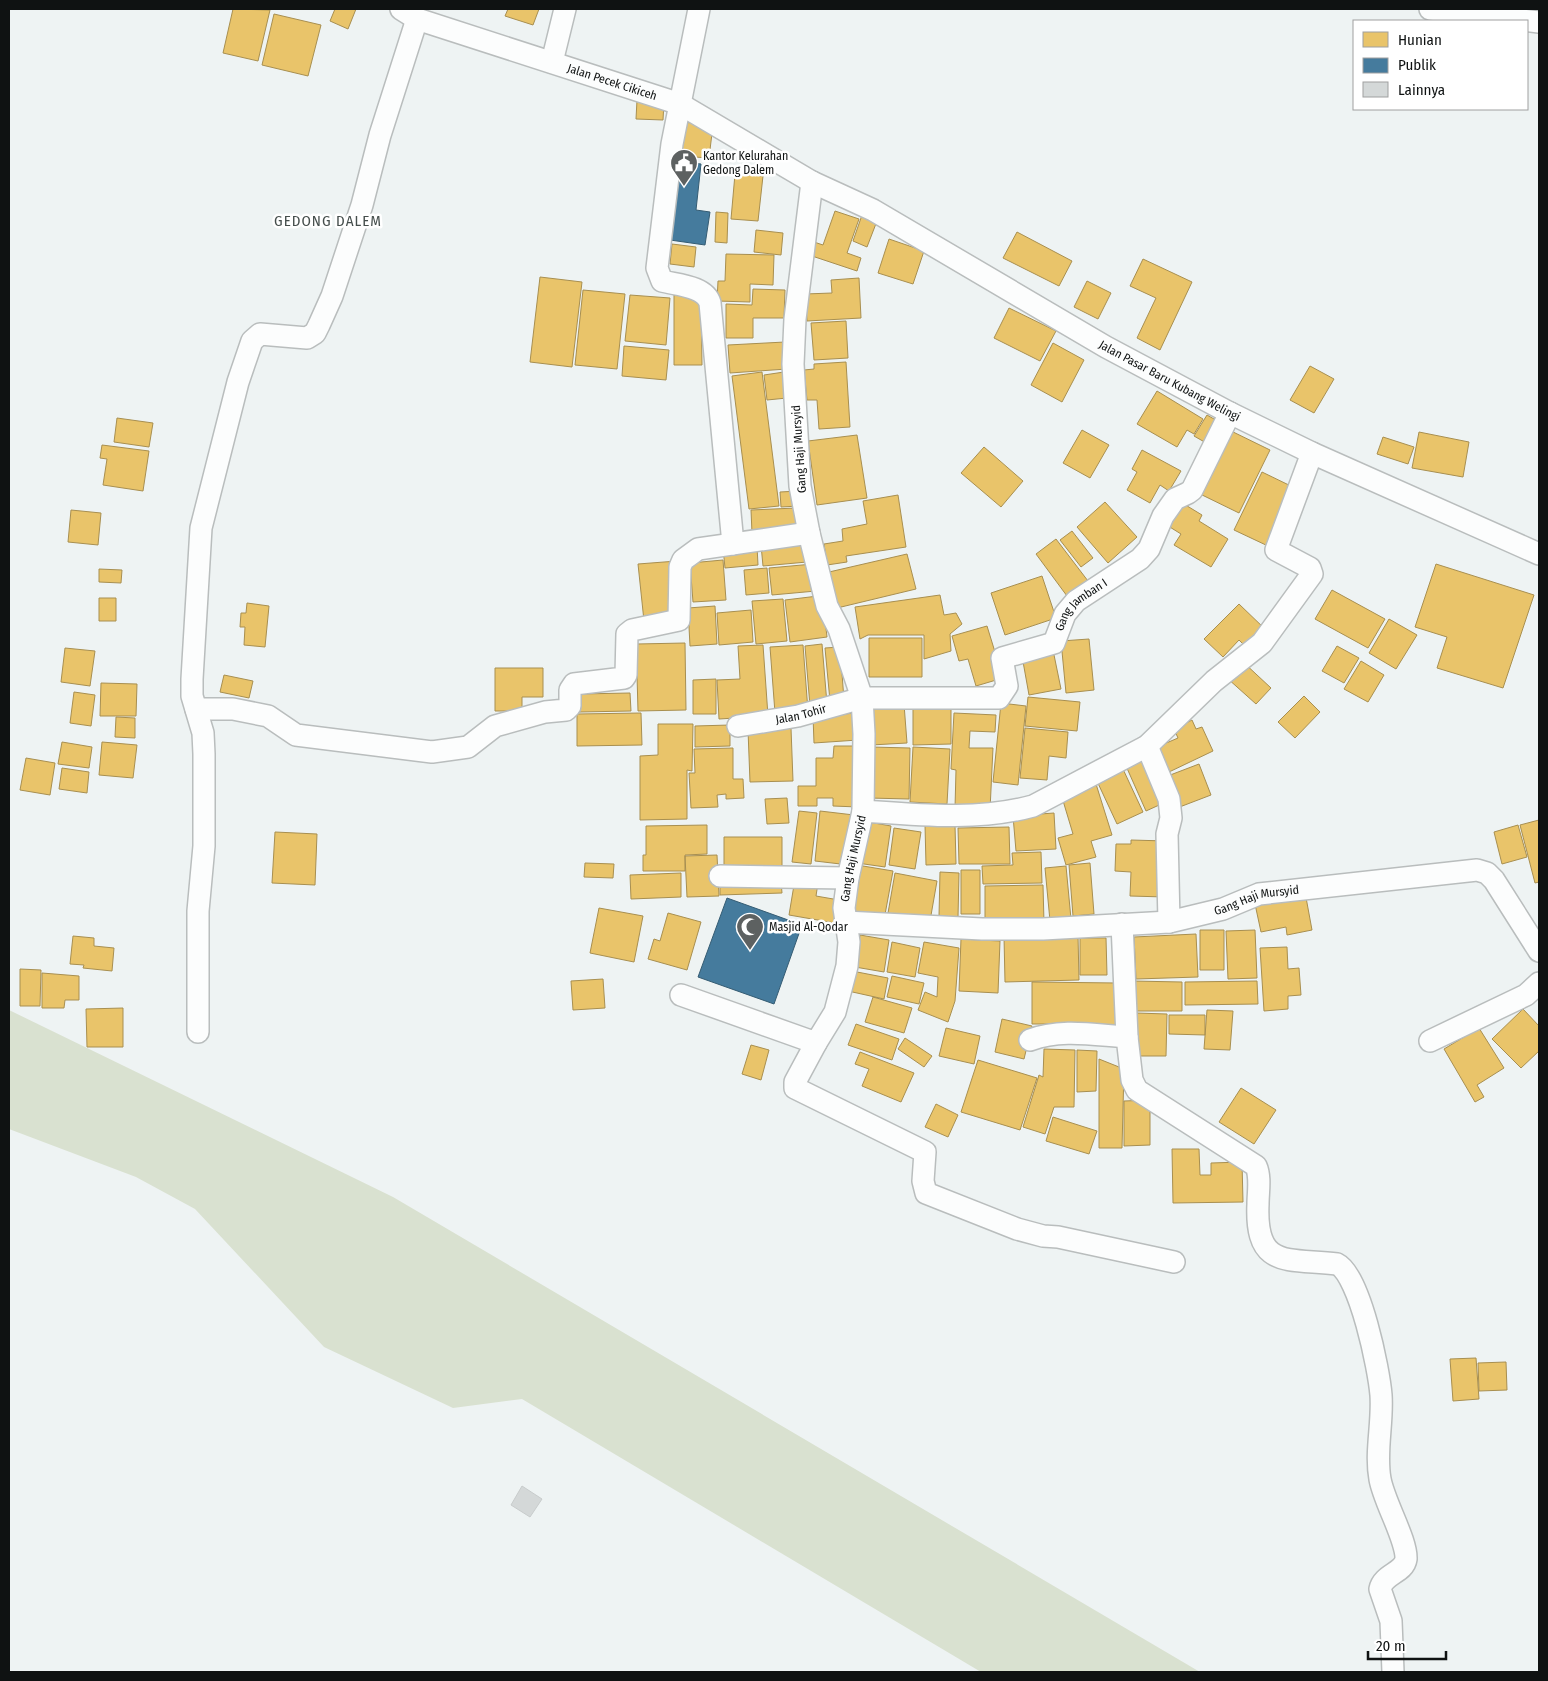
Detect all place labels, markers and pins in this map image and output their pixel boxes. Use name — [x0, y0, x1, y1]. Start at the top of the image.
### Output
public building icon: Kantor Kelurahan Gedong Dalem — [669, 148, 699, 187]
place label: Kantor Kelurahan Gedong Dalem — [703, 149, 788, 177]
mosque icon: Masjid Al-Qodar — [735, 912, 765, 951]
place label: Masjid Al-Qodar — [769, 920, 849, 934]

